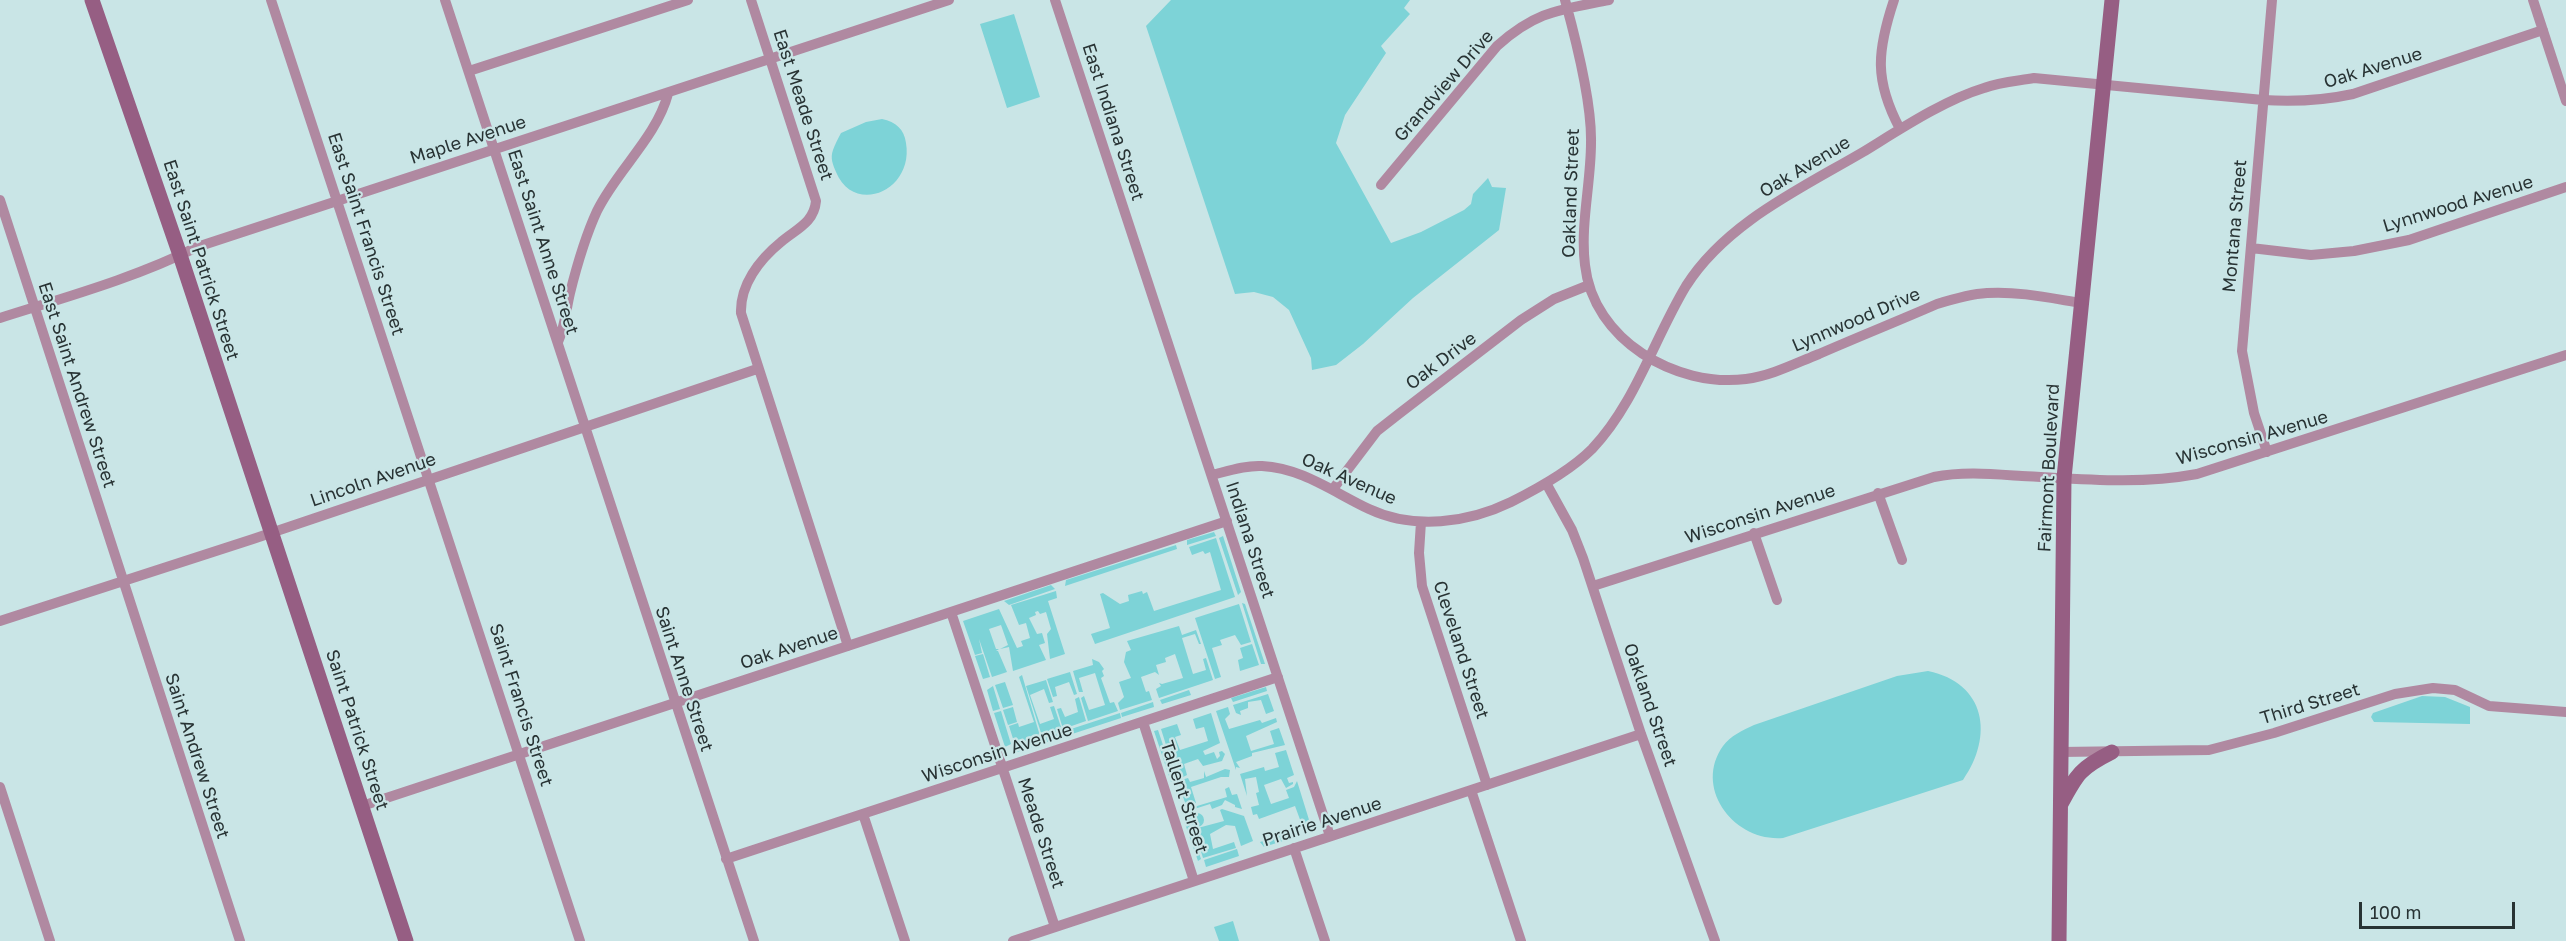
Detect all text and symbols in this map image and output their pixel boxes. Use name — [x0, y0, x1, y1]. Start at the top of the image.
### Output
street label: Grandview Drive — [1390, 26, 1498, 146]
street label: East Meade Street — [768, 27, 838, 183]
street label: East Indiana Street — [1077, 41, 1149, 203]
street label: Oak Avenue — [2321, 43, 2425, 93]
street label: Maple Avenue — [407, 111, 529, 169]
street label: Oakland Street — [1558, 128, 1584, 258]
street label: East Saint Francis Street — [323, 130, 409, 338]
street label: Oak Avenue — [1756, 132, 1854, 202]
street label: East Saint Anne Street — [503, 147, 583, 337]
street label: East Saint Patrick Street — [158, 157, 244, 363]
street label: Montana Street — [2218, 159, 2252, 293]
street label: Lynnwood Avenue — [2380, 171, 2536, 237]
street label: East Saint Andrew Street — [34, 279, 120, 491]
street label: Lynnwood Drive — [1789, 283, 1923, 357]
street label: Oak Drive — [1401, 327, 1481, 395]
street label: Fairmont Boulevard — [2034, 383, 2064, 553]
street label: Wisconsin Avenue — [2174, 406, 2330, 470]
street label: Lincoln Avenue — [307, 448, 439, 512]
street label: Oak Avenue — [1298, 448, 1400, 510]
street label: Indiana Street — [1221, 479, 1279, 601]
street label: Wisconsin Avenue — [1682, 480, 1838, 548]
street label: Cleveland Street — [1428, 578, 1494, 722]
street label: Saint Anne Street — [650, 604, 718, 754]
street label: Saint Francis Street — [484, 621, 558, 789]
street label: Oak Avenue — [737, 622, 841, 674]
street label: Oakland Street — [1619, 640, 1681, 770]
street label: Saint Patrick Street — [321, 647, 393, 813]
street label: Saint Andrew Street — [160, 671, 234, 841]
street label: Third Street — [2258, 679, 2362, 729]
street label: Wisconsin Avenue — [919, 719, 1075, 787]
street label: Tallent Street — [1156, 738, 1212, 856]
street label: Meade Street — [1013, 775, 1069, 891]
street label: Prairie Avenue — [1260, 793, 1384, 851]
scale bar — [2362, 890, 2518, 928]
text: 100 m — [2370, 901, 2421, 923]

